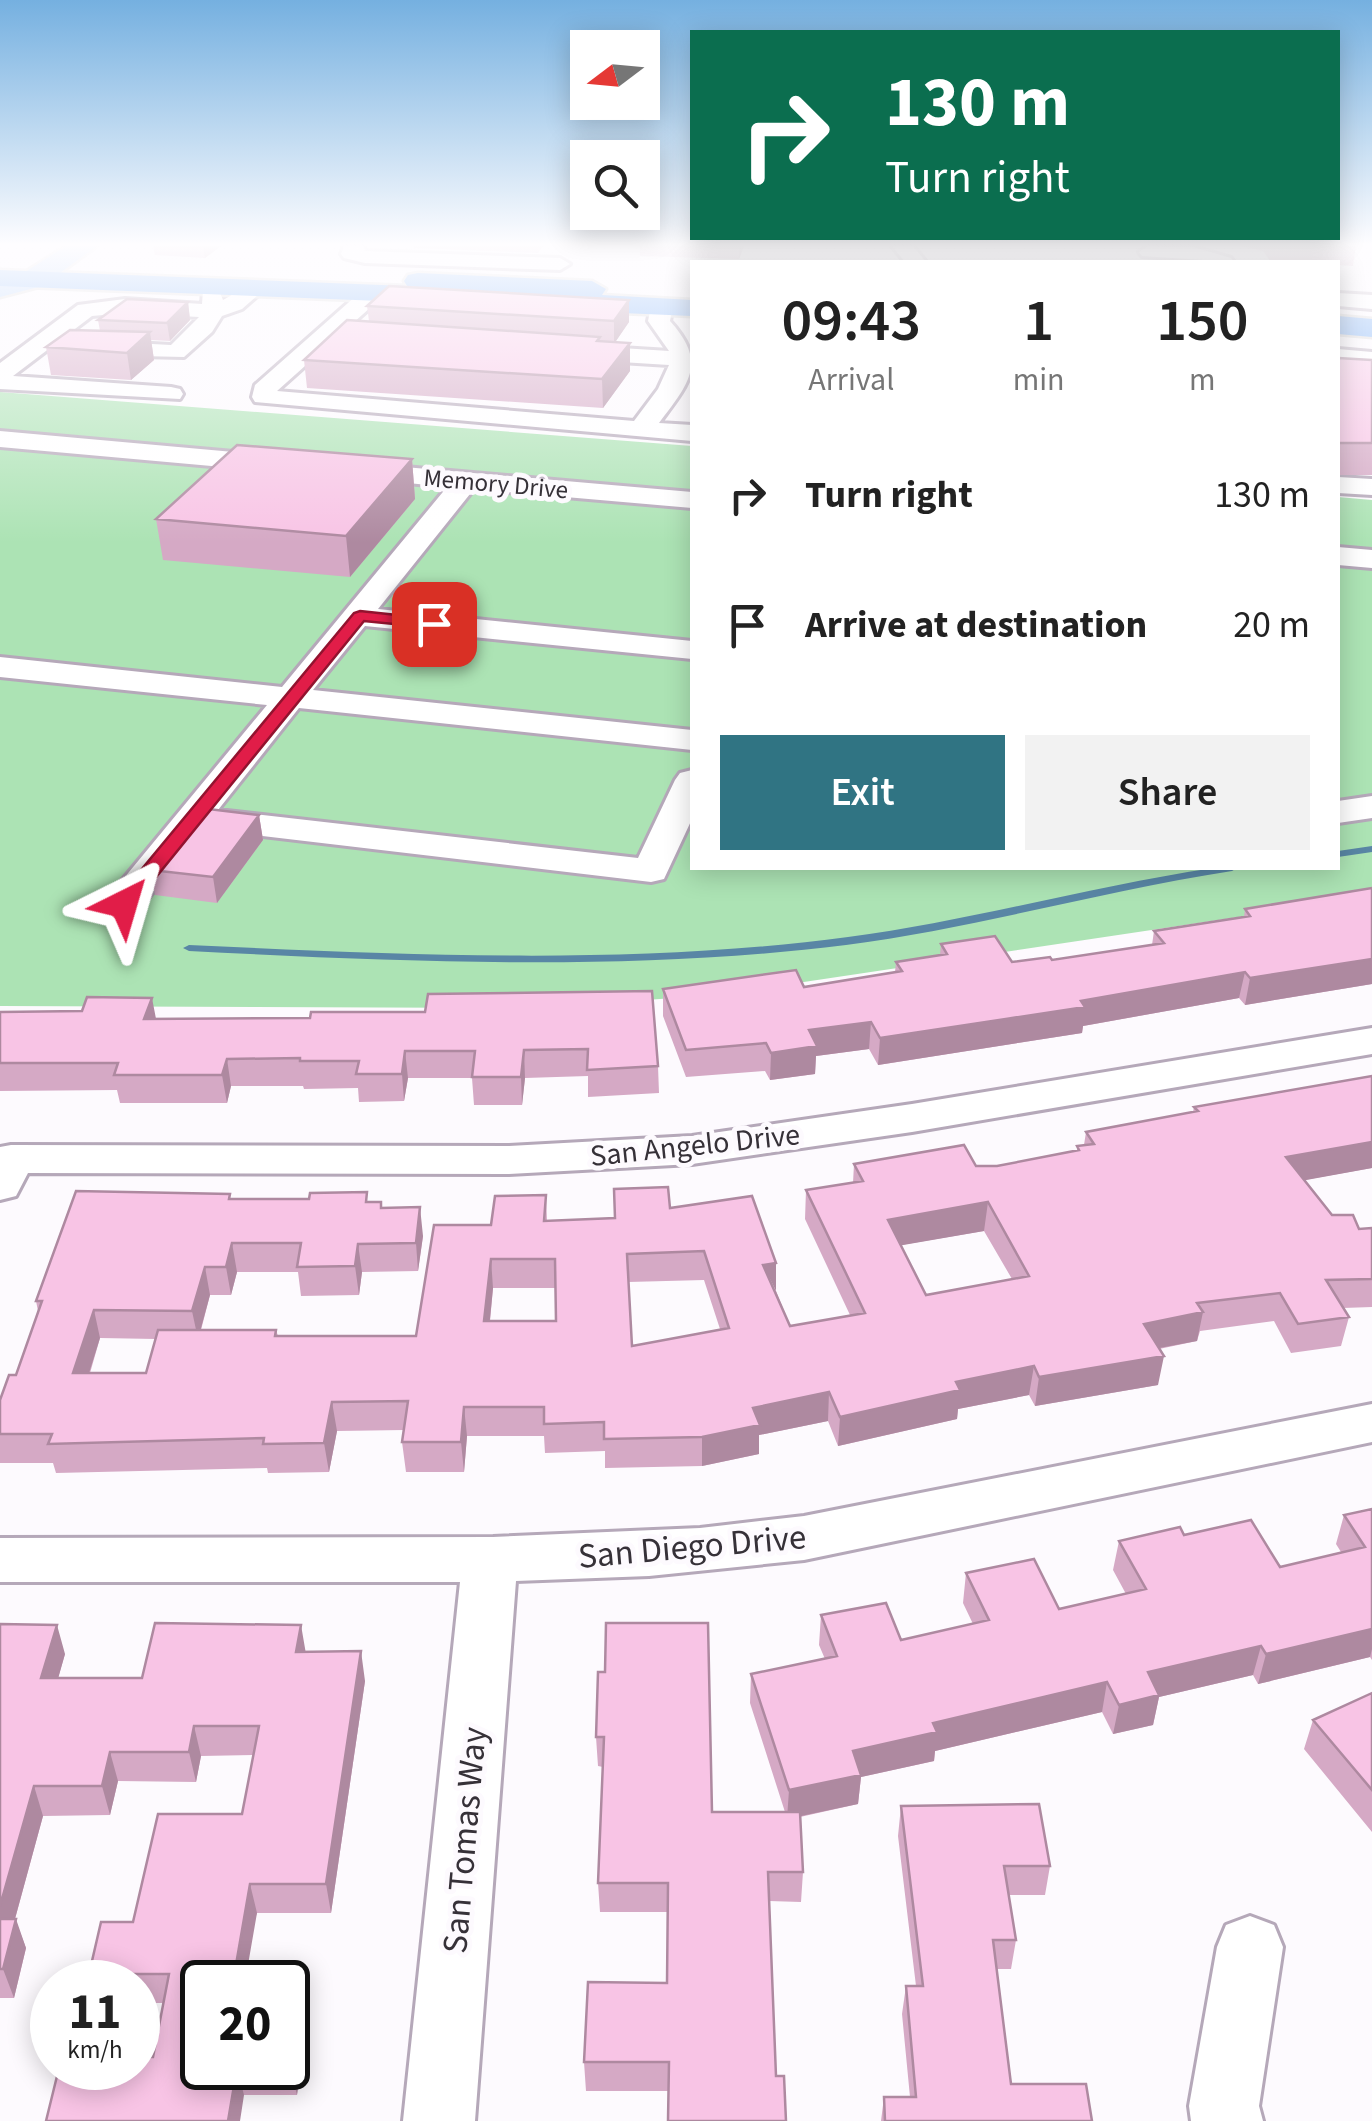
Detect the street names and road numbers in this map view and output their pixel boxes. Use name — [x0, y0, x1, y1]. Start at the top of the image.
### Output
street label: Memory Drive — [422, 460, 570, 508]
street label: San Angelo Drive — [588, 1113, 802, 1178]
street label: San Diego Drive — [576, 1512, 808, 1582]
street label: San Tomas Way — [430, 1725, 500, 1955]

